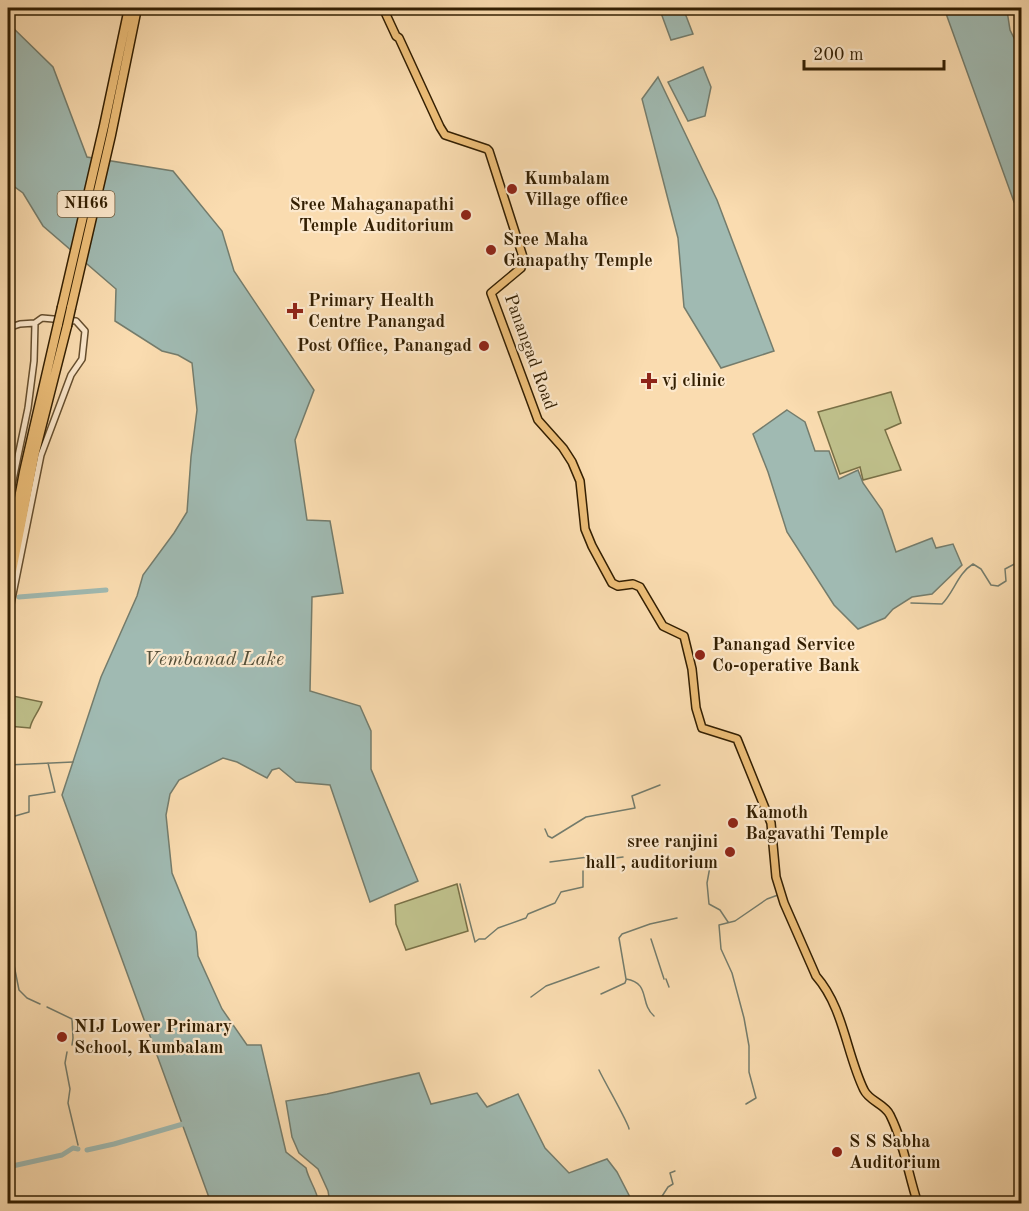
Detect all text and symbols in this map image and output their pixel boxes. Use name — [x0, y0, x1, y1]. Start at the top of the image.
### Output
scale bar — [804, 33, 944, 71]
text: 200 m — [813, 46, 864, 64]
place label: Kumbalam Village office — [524, 170, 628, 209]
marker: Kumbalam Village office — [505, 182, 519, 196]
road number: NH66 — [58, 191, 115, 217]
place label: Sree Mahaganapathi Temple Auditorium — [289, 196, 454, 235]
marker: Sree Mahaganapathi Temple Auditorium — [459, 208, 473, 222]
place label: Sree Maha Ganapathy Temple — [503, 231, 653, 270]
marker: Sree Maha Ganapathy Temple — [484, 243, 498, 257]
place label: Primary Health Centre Panangad — [308, 292, 446, 331]
street label: Panangad Road — [501, 292, 559, 412]
marker: Primary Health Centre Panangad — [286, 302, 304, 320]
place label: Post Office, Panangad — [297, 337, 472, 355]
marker: Post Office, Panangad — [477, 339, 491, 353]
marker: vj clinic — [640, 372, 658, 390]
place label: vj clinic — [662, 372, 725, 390]
place label: Panangad Service Co-operative Bank — [712, 636, 860, 675]
marker: Panangad Service Co-operative Bank — [693, 648, 707, 662]
water label: Vembanad Lake — [144, 650, 284, 670]
place label: Kamoth Bagavathi Temple — [745, 804, 889, 843]
marker: Kamoth Bagavathi Temple — [726, 816, 740, 830]
place label: sree ranjini hall , auditorium — [585, 833, 718, 872]
marker: sree ranjini hall , auditorium — [723, 845, 737, 859]
place label: NIJ Lower Primary School, Kumbalam — [74, 1018, 232, 1057]
marker: NIJ Lower Primary School, Kumbalam — [55, 1030, 69, 1044]
place label: S S Sabha Auditorium — [849, 1133, 941, 1172]
marker: S S Sabha Auditorium — [830, 1145, 844, 1159]

